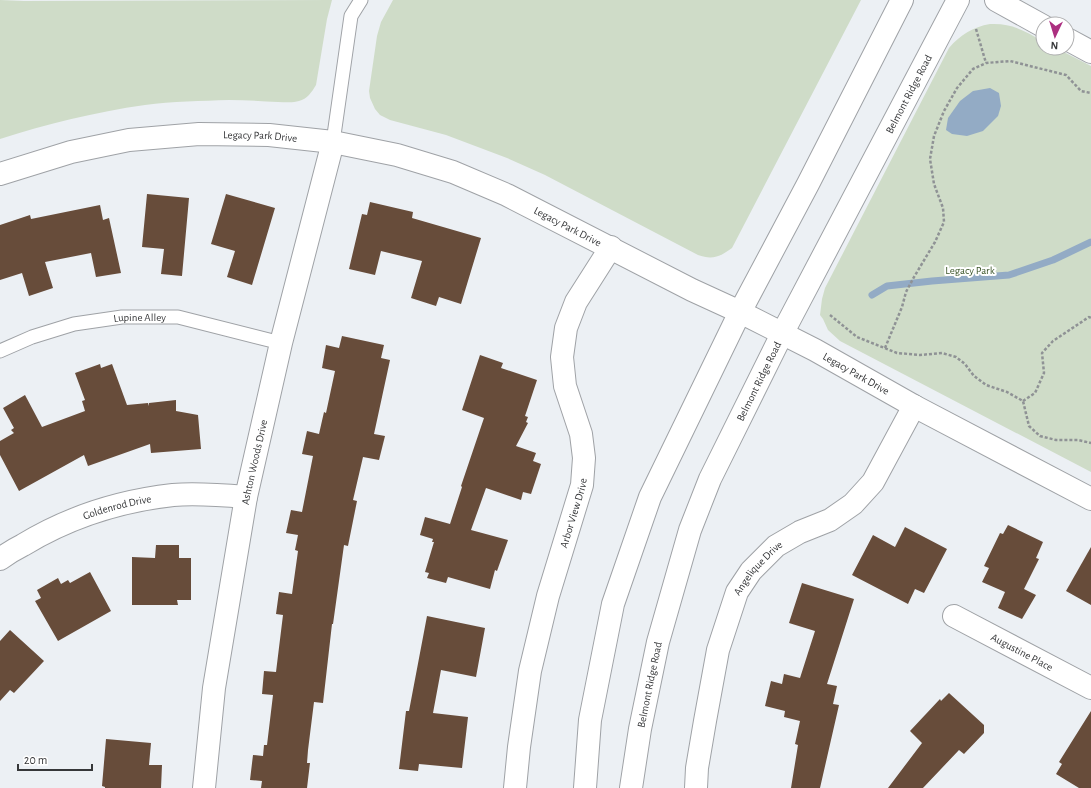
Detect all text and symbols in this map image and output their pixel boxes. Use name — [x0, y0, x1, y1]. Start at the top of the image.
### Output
north arrow — [1035, 16, 1075, 56]
text: N — [1050, 40, 1059, 51]
street label: Belmont Ridge Road — [884, 53, 934, 135]
street label: Legacy Park Drive — [223, 129, 298, 144]
street label: Legacy Park Drive — [532, 205, 603, 248]
park label: Legacy Park — [945, 265, 995, 276]
street label: Lupine Alley — [113, 312, 166, 324]
street label: Belmont Ridge Road — [735, 340, 784, 423]
street label: Legacy Park Drive — [821, 351, 891, 397]
street label: Ashton Woods Drive — [240, 419, 269, 506]
street label: Arbor View Drive — [558, 478, 588, 549]
street label: Goldenrod Drive — [82, 493, 152, 522]
street label: Angelique Drive — [732, 539, 784, 597]
street label: Augustine Place — [989, 631, 1055, 673]
street label: Belmont Ridge Road — [635, 641, 664, 729]
scale bar — [18, 746, 92, 772]
text: 20 m — [24, 754, 47, 766]

